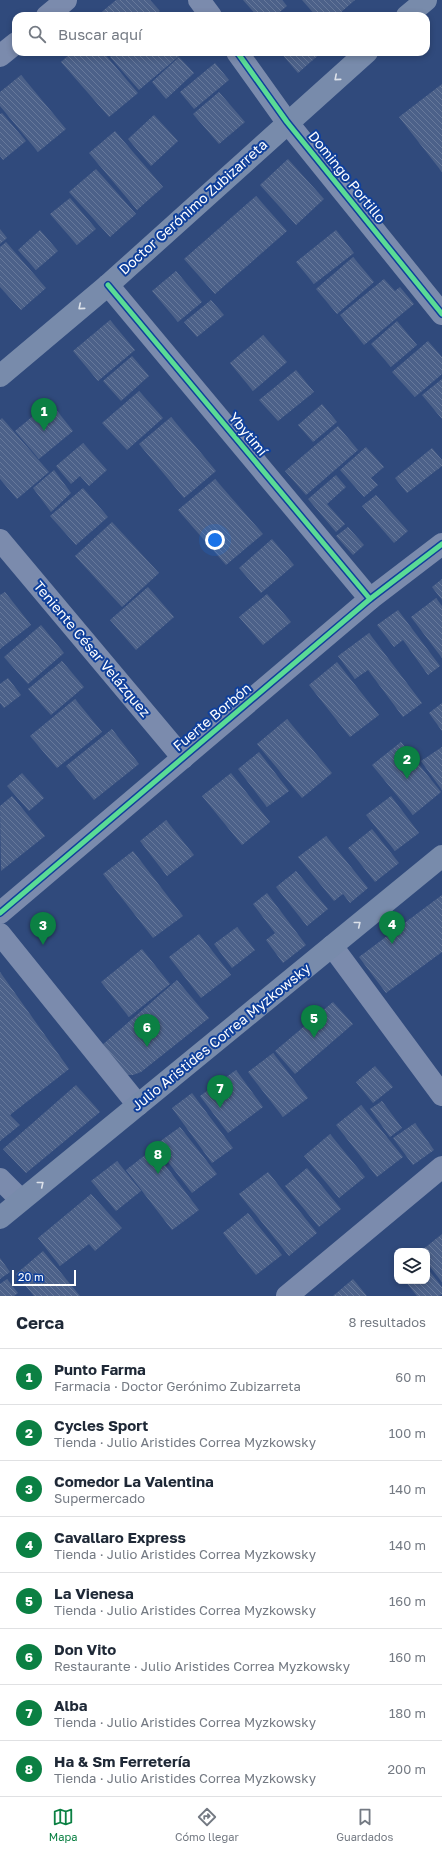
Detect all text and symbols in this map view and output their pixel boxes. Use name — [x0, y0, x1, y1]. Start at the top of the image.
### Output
search box — [12, 12, 430, 56]
icon: search — [26, 23, 48, 45]
text: Buscar aquí — [58, 25, 142, 43]
one-way arrow — [335, 73, 342, 80]
street label: Domingo Portillo — [305, 127, 390, 226]
street label: Doctor Gerónimo Zubizarreta — [115, 136, 270, 278]
one-way arrow — [78, 303, 86, 310]
pin: 1 — [31, 398, 57, 431]
street label: Ybytimí — [225, 409, 272, 460]
your location — [205, 530, 225, 550]
street label: Teniente César Velázquez — [31, 577, 154, 720]
street label: Fuerte Borbón — [169, 679, 254, 754]
pin: 2 — [394, 746, 420, 779]
pin: 4 — [379, 911, 405, 944]
pin: 3 — [30, 912, 56, 945]
one-way arrow — [354, 922, 361, 929]
street label: Julio Aristides Correa Myzkowsky — [128, 959, 314, 1114]
pin: 5 — [301, 1005, 327, 1038]
pin: 6 — [134, 1014, 160, 1047]
pin: 7 — [207, 1075, 233, 1108]
pin: 8 — [145, 1141, 171, 1174]
one-way arrow — [36, 1182, 44, 1189]
map controls — [394, 1248, 430, 1284]
button: layers — [394, 1248, 430, 1284]
scale bar — [12, 1268, 76, 1287]
text: 20 m — [18, 1270, 44, 1283]
text: Cerca — [16, 1312, 64, 1333]
text: 8 resultados — [348, 1314, 426, 1330]
text: Punto Farma — [54, 1360, 146, 1378]
text: 1 — [26, 1369, 32, 1385]
text: 60 m — [395, 1369, 426, 1385]
text: Farmacia · Doctor Gerónimo Zubizarreta — [54, 1378, 301, 1394]
text: Cycles Sport — [54, 1416, 148, 1434]
text: 2 — [25, 1425, 33, 1441]
text: 100 m — [389, 1425, 426, 1441]
text: Tienda · Julio Aristides Correa Myzkowsky — [54, 1434, 316, 1450]
text: Comedor La Valentina — [54, 1472, 214, 1490]
text: 3 — [25, 1481, 33, 1497]
text: 140 m — [389, 1481, 426, 1497]
text: Supermercado — [54, 1490, 145, 1506]
text: Cavallaro Express — [54, 1528, 186, 1546]
text: 4 — [25, 1537, 33, 1553]
text: 140 m — [389, 1537, 426, 1553]
text: Tienda · Julio Aristides Correa Myzkowsky — [54, 1546, 316, 1562]
text: La Vienesa — [54, 1584, 134, 1602]
text: 5 — [25, 1593, 33, 1609]
text: 160 m — [389, 1593, 426, 1609]
text: Tienda · Julio Aristides Correa Myzkowsky — [54, 1602, 316, 1618]
text: Don Vito — [54, 1640, 116, 1658]
text: 6 — [25, 1649, 33, 1665]
text: 160 m — [389, 1649, 426, 1665]
text: Restaurante · Julio Aristides Correa Myzkowsky — [54, 1658, 350, 1674]
text: Alba — [54, 1696, 87, 1714]
text: 7 — [25, 1705, 33, 1721]
text: 180 m — [389, 1705, 426, 1721]
text: Tienda · Julio Aristides Correa Myzkowsky — [54, 1714, 316, 1730]
text: Ha & Sm Ferretería — [54, 1752, 191, 1770]
text: 8 — [25, 1761, 33, 1777]
text: 200 m — [388, 1761, 426, 1777]
text: Tienda · Julio Aristides Correa Myzkowsky — [54, 1770, 316, 1786]
tab: Mapa — [49, 1806, 77, 1843]
tab: Cómo llegar — [175, 1806, 239, 1843]
tab: Guardados — [336, 1806, 393, 1843]

